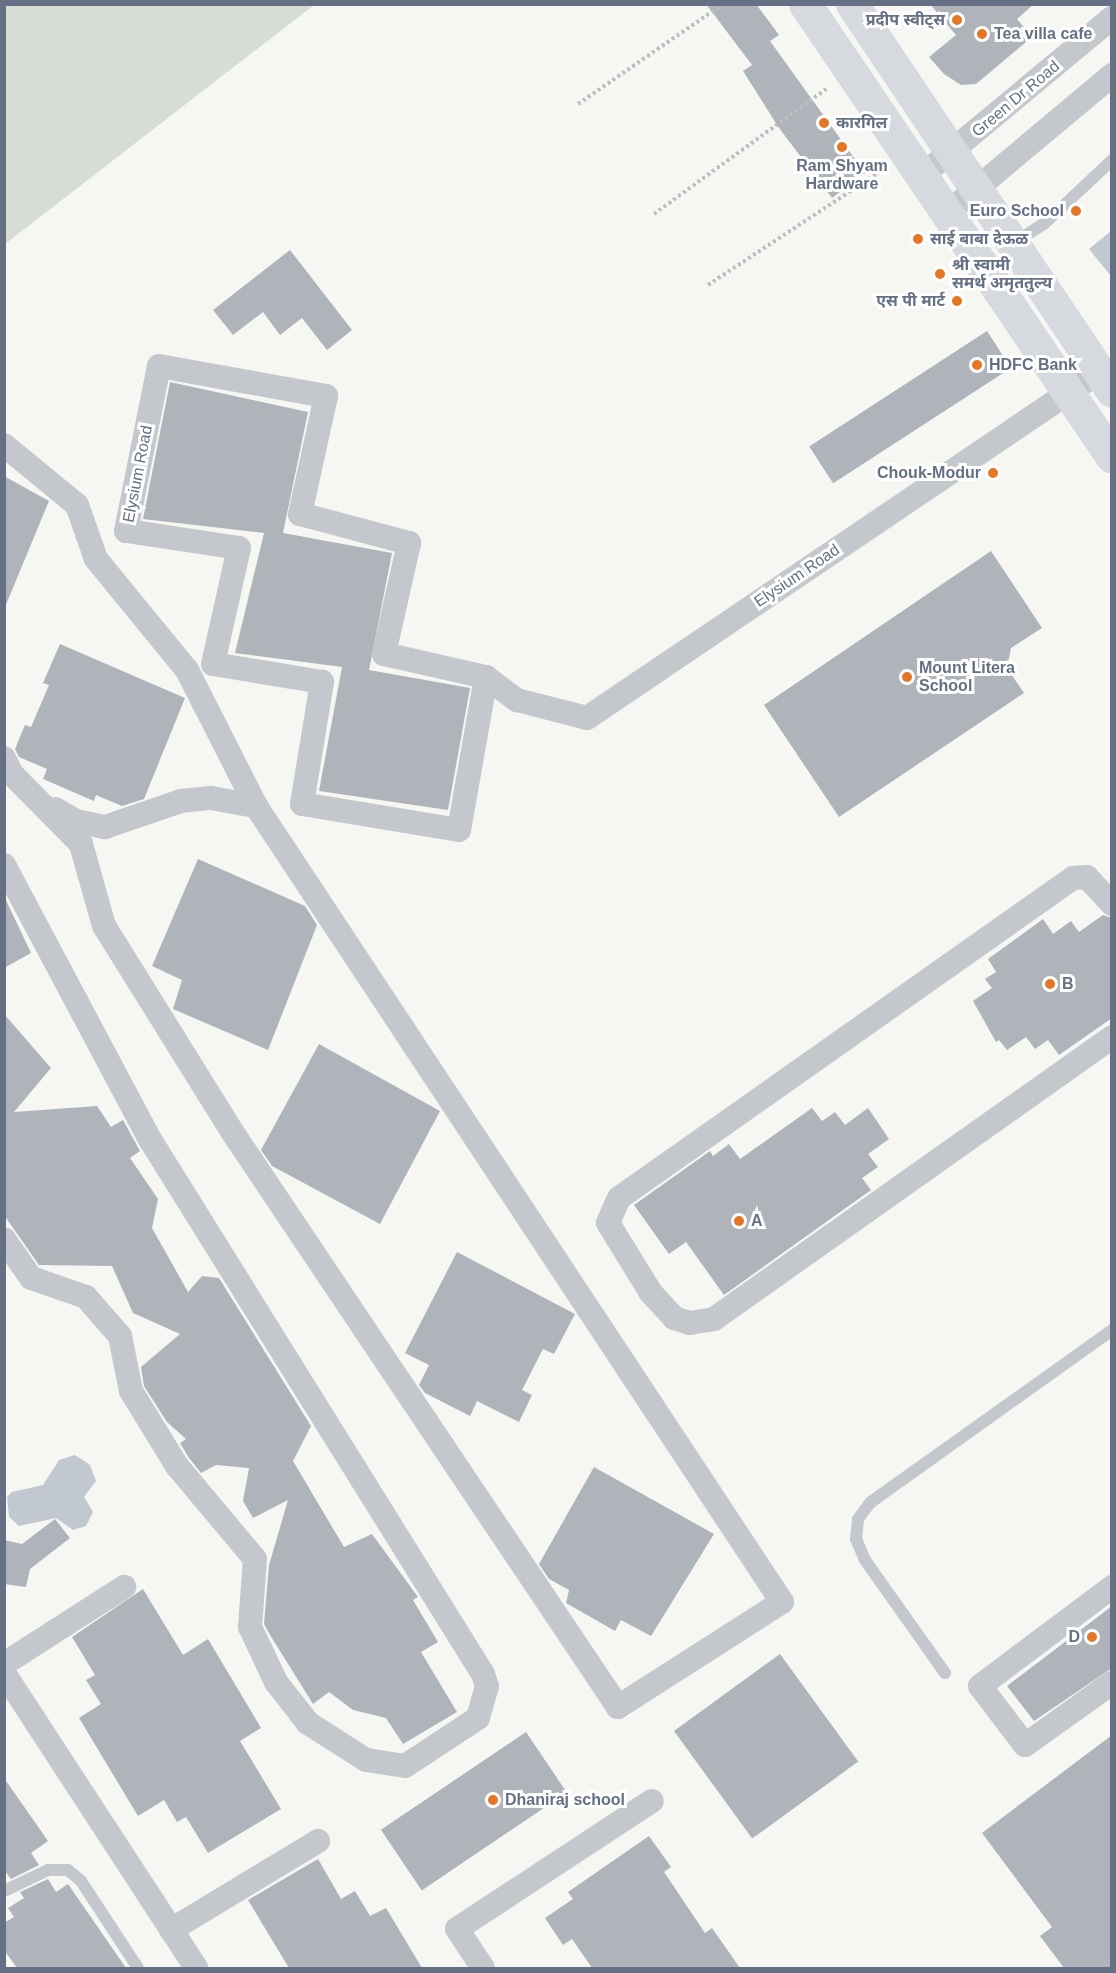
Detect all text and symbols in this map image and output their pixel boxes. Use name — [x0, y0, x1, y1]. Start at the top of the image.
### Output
place label: प्रदीप स्वीट्स — [866, 10, 945, 30]
marker: प्रदीप स्वीट्स — [950, 13, 964, 27]
place label: Tea villa cafe — [994, 24, 1092, 44]
marker: Tea villa cafe — [975, 27, 989, 41]
street label: Green Dr Road — [968, 57, 1064, 141]
place label: कारगिल — [836, 113, 887, 133]
marker: कारगिल — [817, 116, 831, 130]
marker: Ram Shyam Hardware — [835, 140, 849, 154]
place label: Ram Shyam Hardware — [796, 156, 888, 194]
place label: Euro School — [970, 201, 1064, 221]
marker: Euro School — [1069, 204, 1083, 218]
place label: साई बाबा देऊळ — [930, 229, 1028, 249]
marker: साई बाबा देऊळ — [911, 232, 925, 246]
place label: श्री स्वामी समर्थ अमृततुल्य — [952, 255, 1052, 293]
marker: श्री स्वामी समर्थ अमृततुल्य — [933, 267, 947, 281]
place label: एस पी मार्ट — [876, 291, 945, 311]
marker: एस पी मार्ट — [950, 294, 964, 308]
place label: HDFC Bank — [989, 355, 1077, 375]
marker: HDFC Bank — [970, 358, 984, 372]
street label: Elysium Road — [119, 424, 157, 524]
place label: Chouk-Modur — [877, 463, 981, 483]
marker: Chouk-Modur — [986, 466, 1000, 480]
street label: Elysium Road — [751, 540, 843, 612]
place label: Mount Litera School — [919, 658, 1015, 696]
marker: Mount Litera School — [900, 670, 914, 684]
place label: B — [1062, 974, 1074, 994]
marker: B — [1043, 977, 1057, 991]
place label: A — [751, 1211, 763, 1231]
marker: A — [732, 1214, 746, 1228]
place label: D — [1068, 1627, 1080, 1647]
marker: D — [1085, 1630, 1099, 1644]
place label: Dhaniraj school — [505, 1790, 625, 1810]
marker: Dhaniraj school — [486, 1793, 500, 1807]

